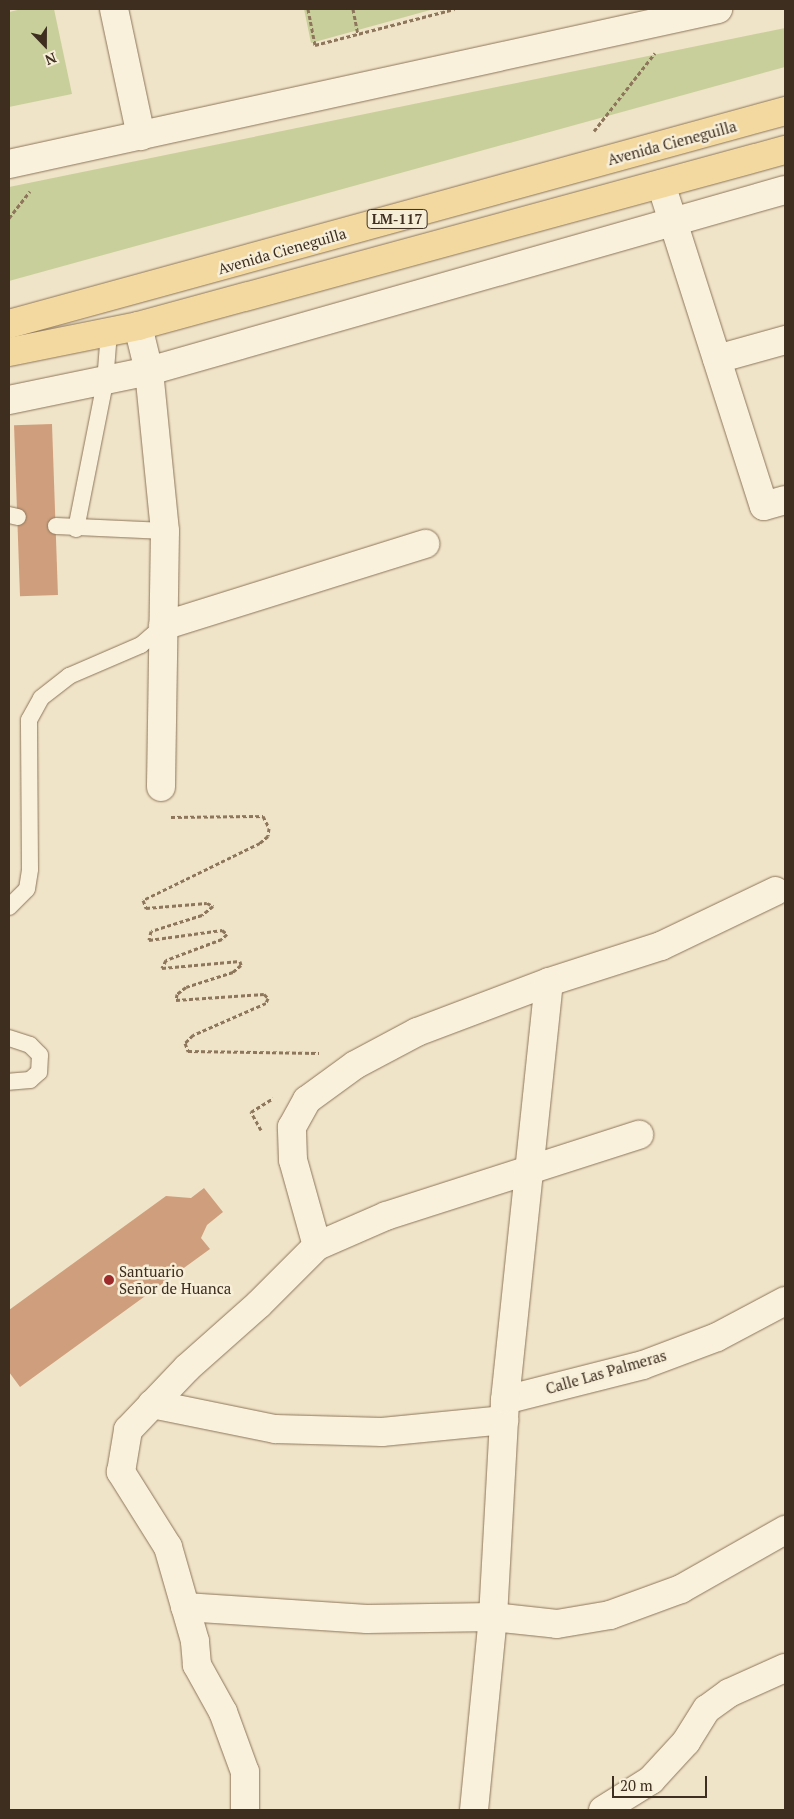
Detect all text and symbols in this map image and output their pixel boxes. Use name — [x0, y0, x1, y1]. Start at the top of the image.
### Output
north arrow — [20, 20, 70, 70]
text: N — [42, 49, 59, 70]
street label: Avenida Cieneguilla — [606, 117, 738, 169]
road number: LM-117 — [366, 208, 428, 230]
street label: Avenida Cieneguilla — [216, 224, 348, 278]
place label: Santuario Señor de Huanca — [119, 1262, 231, 1297]
marker: Santuario Señor de Huanca — [103, 1274, 115, 1286]
street label: Calle Las Palmeras — [544, 1346, 668, 1398]
scale bar — [614, 1766, 709, 1798]
text: 20 m — [620, 1775, 653, 1795]

